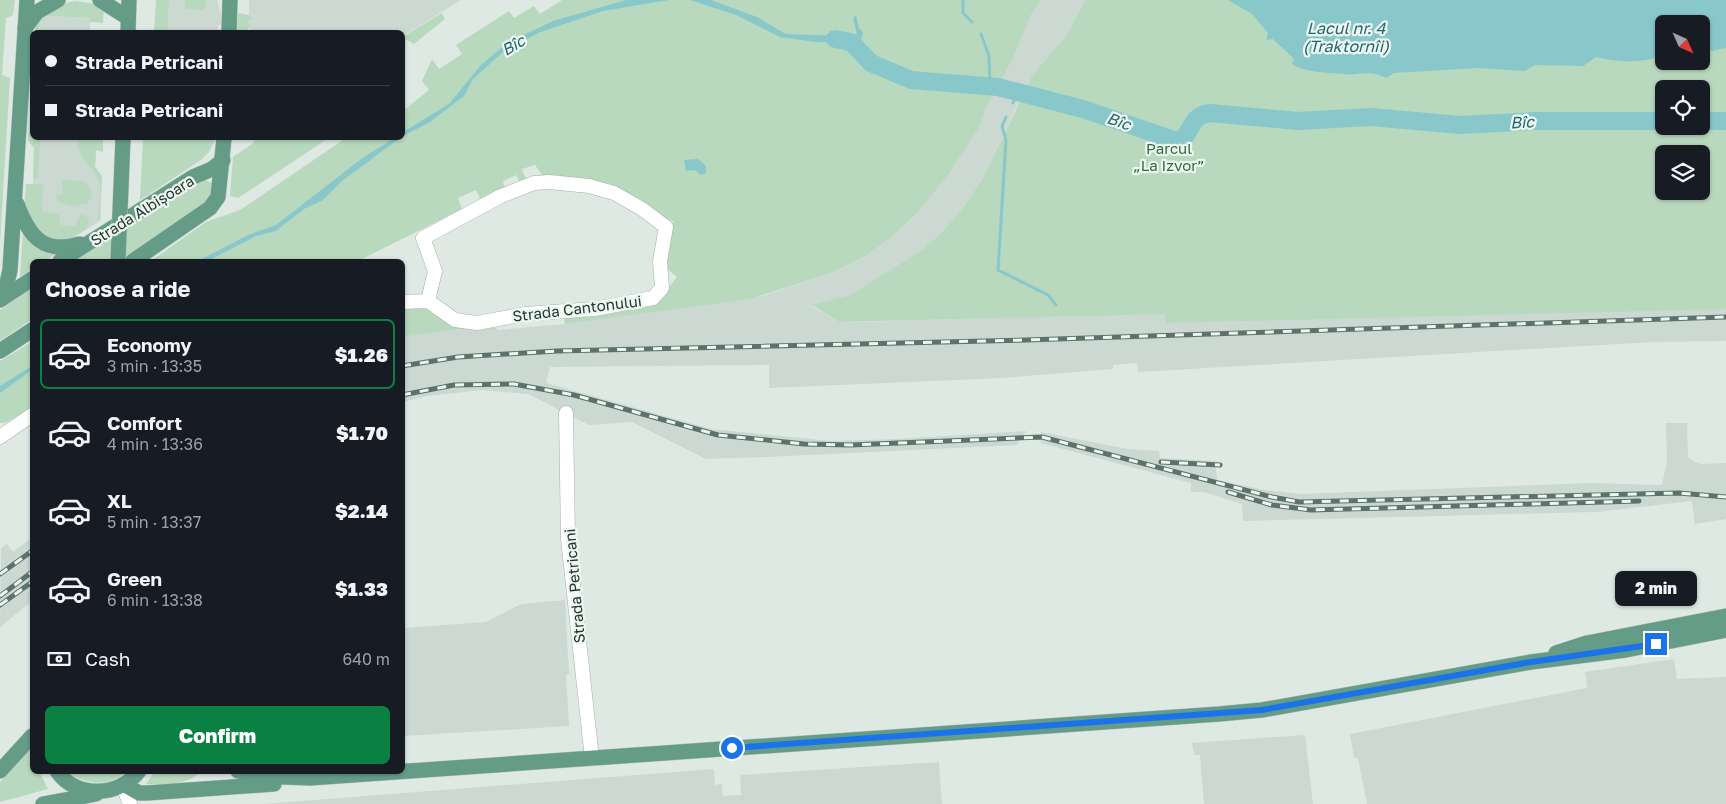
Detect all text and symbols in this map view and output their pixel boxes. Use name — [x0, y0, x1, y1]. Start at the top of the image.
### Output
north arrow — [1655, 15, 1710, 70]
map controls — [1655, 15, 1710, 200]
water label: Lacul nr. 4 (Traktornîi) — [1303, 18, 1390, 56]
water label: Bîc — [498, 30, 529, 60]
text: Strada Petricani — [75, 50, 223, 73]
button: locate — [1655, 80, 1710, 135]
text: Strada Petricani — [75, 98, 223, 121]
water label: Bîc — [1105, 108, 1135, 135]
water label: Bîc — [1510, 111, 1536, 133]
park label: Parcul „La Izvor” — [1133, 139, 1205, 174]
button: layers — [1655, 145, 1710, 200]
street label: Strada Albișoara — [87, 171, 197, 249]
text: Choose a ride — [45, 275, 191, 302]
street label: Strada Cantonului — [511, 291, 643, 325]
icon: car — [47, 332, 92, 377]
text: Economy — [107, 333, 192, 356]
text: $1.26 — [335, 343, 388, 366]
text: 3 min · 13:35 — [107, 356, 202, 376]
icon: car — [47, 410, 92, 455]
text: Comfort — [107, 411, 182, 434]
text: $1.70 — [336, 421, 388, 444]
text: 4 min · 13:36 — [107, 434, 203, 454]
icon: car — [47, 488, 92, 533]
text: XL — [107, 489, 132, 512]
text: $2.14 — [335, 499, 388, 522]
text: 5 min · 13:37 — [107, 512, 201, 532]
street label: Strada Petricani — [560, 528, 588, 644]
icon: car — [47, 566, 92, 611]
text: Green — [107, 567, 162, 590]
callout: 2 min — [1615, 572, 1697, 606]
text: $1.33 — [335, 577, 388, 600]
text: 2 min — [1635, 578, 1677, 598]
text: 6 min · 13:38 — [107, 590, 203, 610]
route end — [1645, 633, 1667, 655]
icon: cash — [45, 645, 73, 673]
text: Cash — [85, 647, 130, 670]
text: 640 m — [342, 649, 390, 669]
button: Confirm — [45, 706, 390, 764]
route start — [721, 737, 743, 759]

